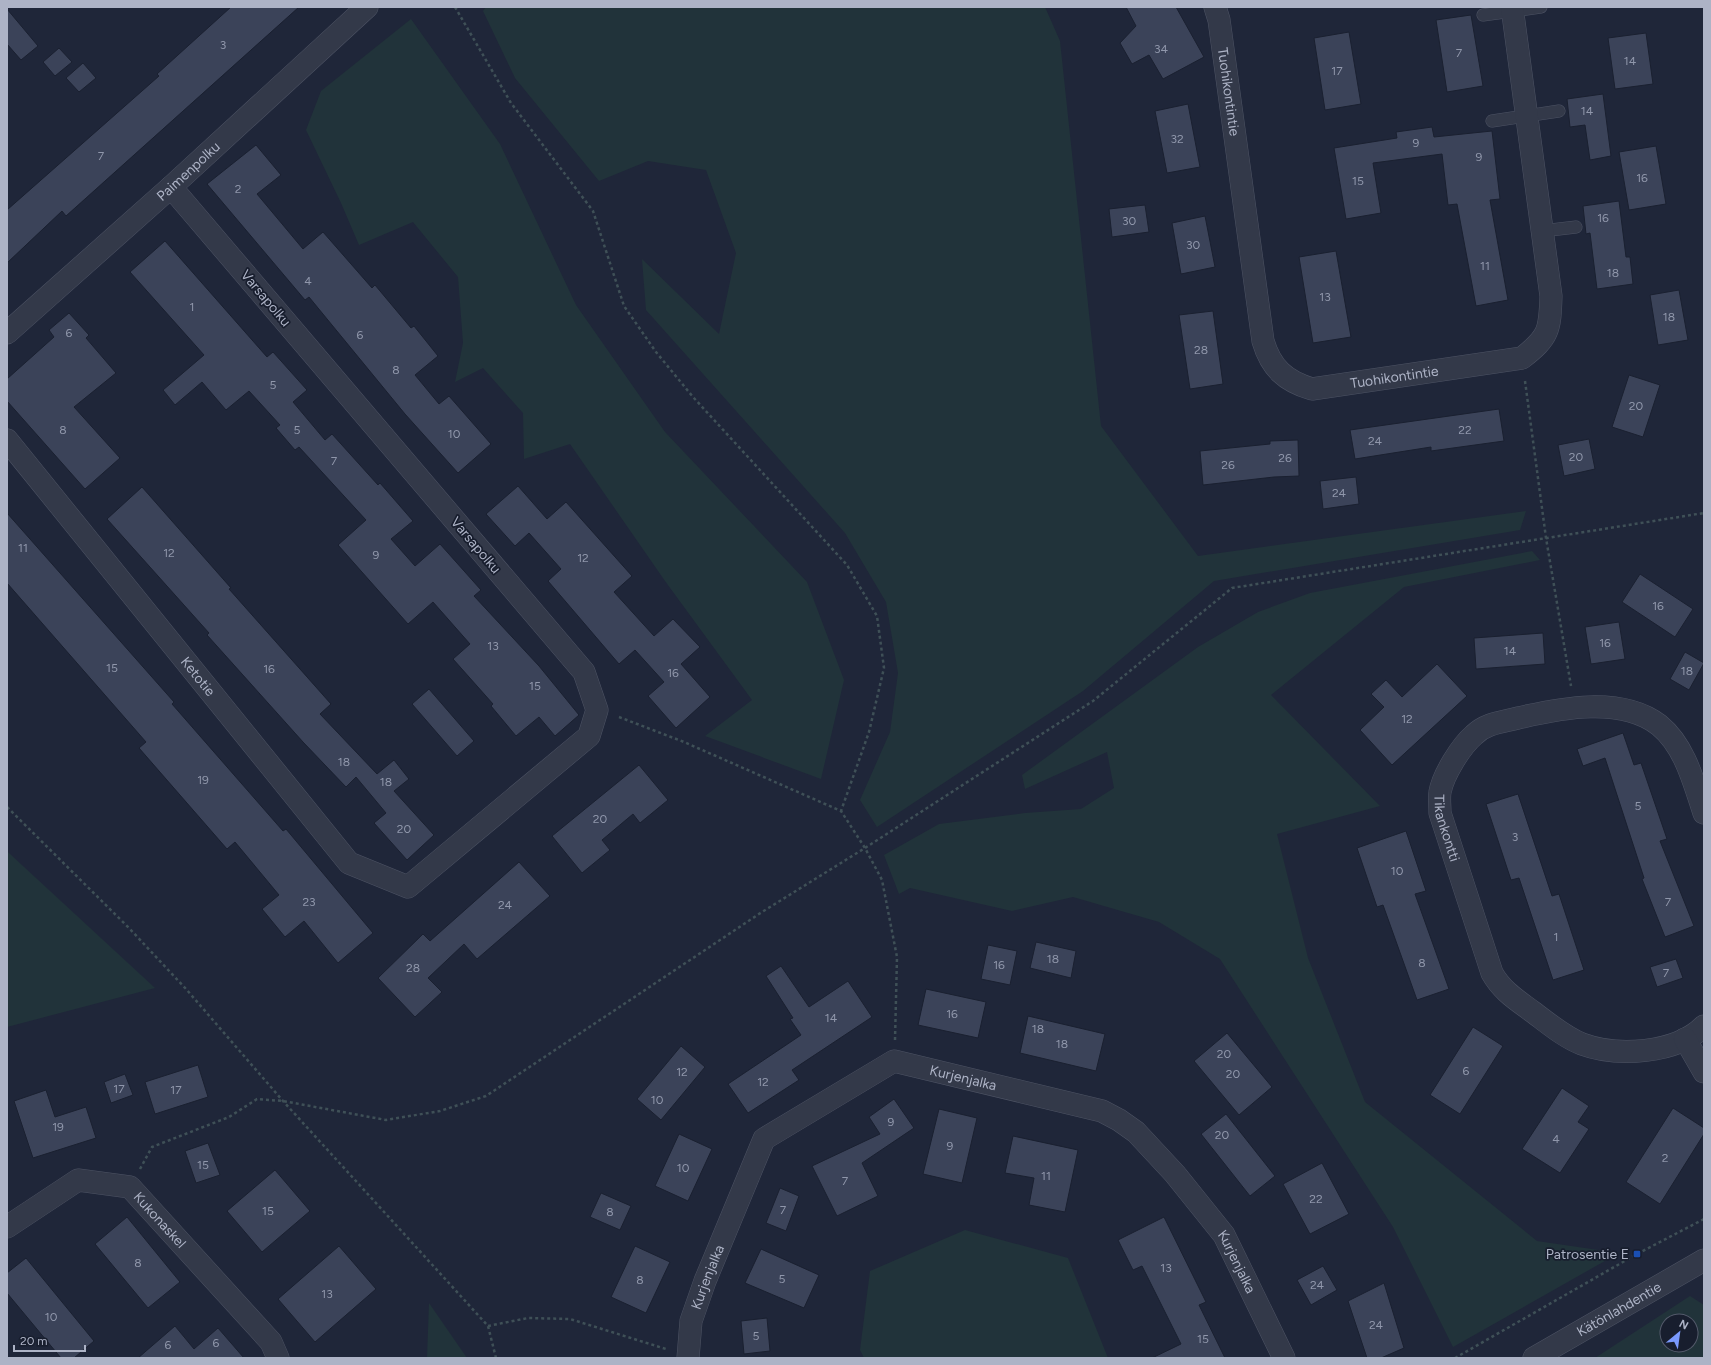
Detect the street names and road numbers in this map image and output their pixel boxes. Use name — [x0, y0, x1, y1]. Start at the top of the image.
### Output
street label: Tuohikontintie — [1214, 46, 1243, 137]
street label: Paimenpolku — [153, 138, 224, 205]
street label: Varsapolku — [237, 267, 294, 330]
street label: Tuohikontintie — [1349, 362, 1440, 392]
street label: Varsapolku — [447, 514, 504, 577]
street label: Ketotie — [177, 654, 219, 700]
street label: Tikankontti — [1431, 794, 1463, 864]
street label: Kurjenjalka — [928, 1062, 998, 1094]
street label: Kukonaskel — [130, 1189, 189, 1252]
street label: Kurjenjalka — [1214, 1227, 1259, 1296]
street label: Kurjenjalka — [688, 1242, 728, 1312]
street label: Kätönlahdentie — [1574, 1278, 1665, 1341]

